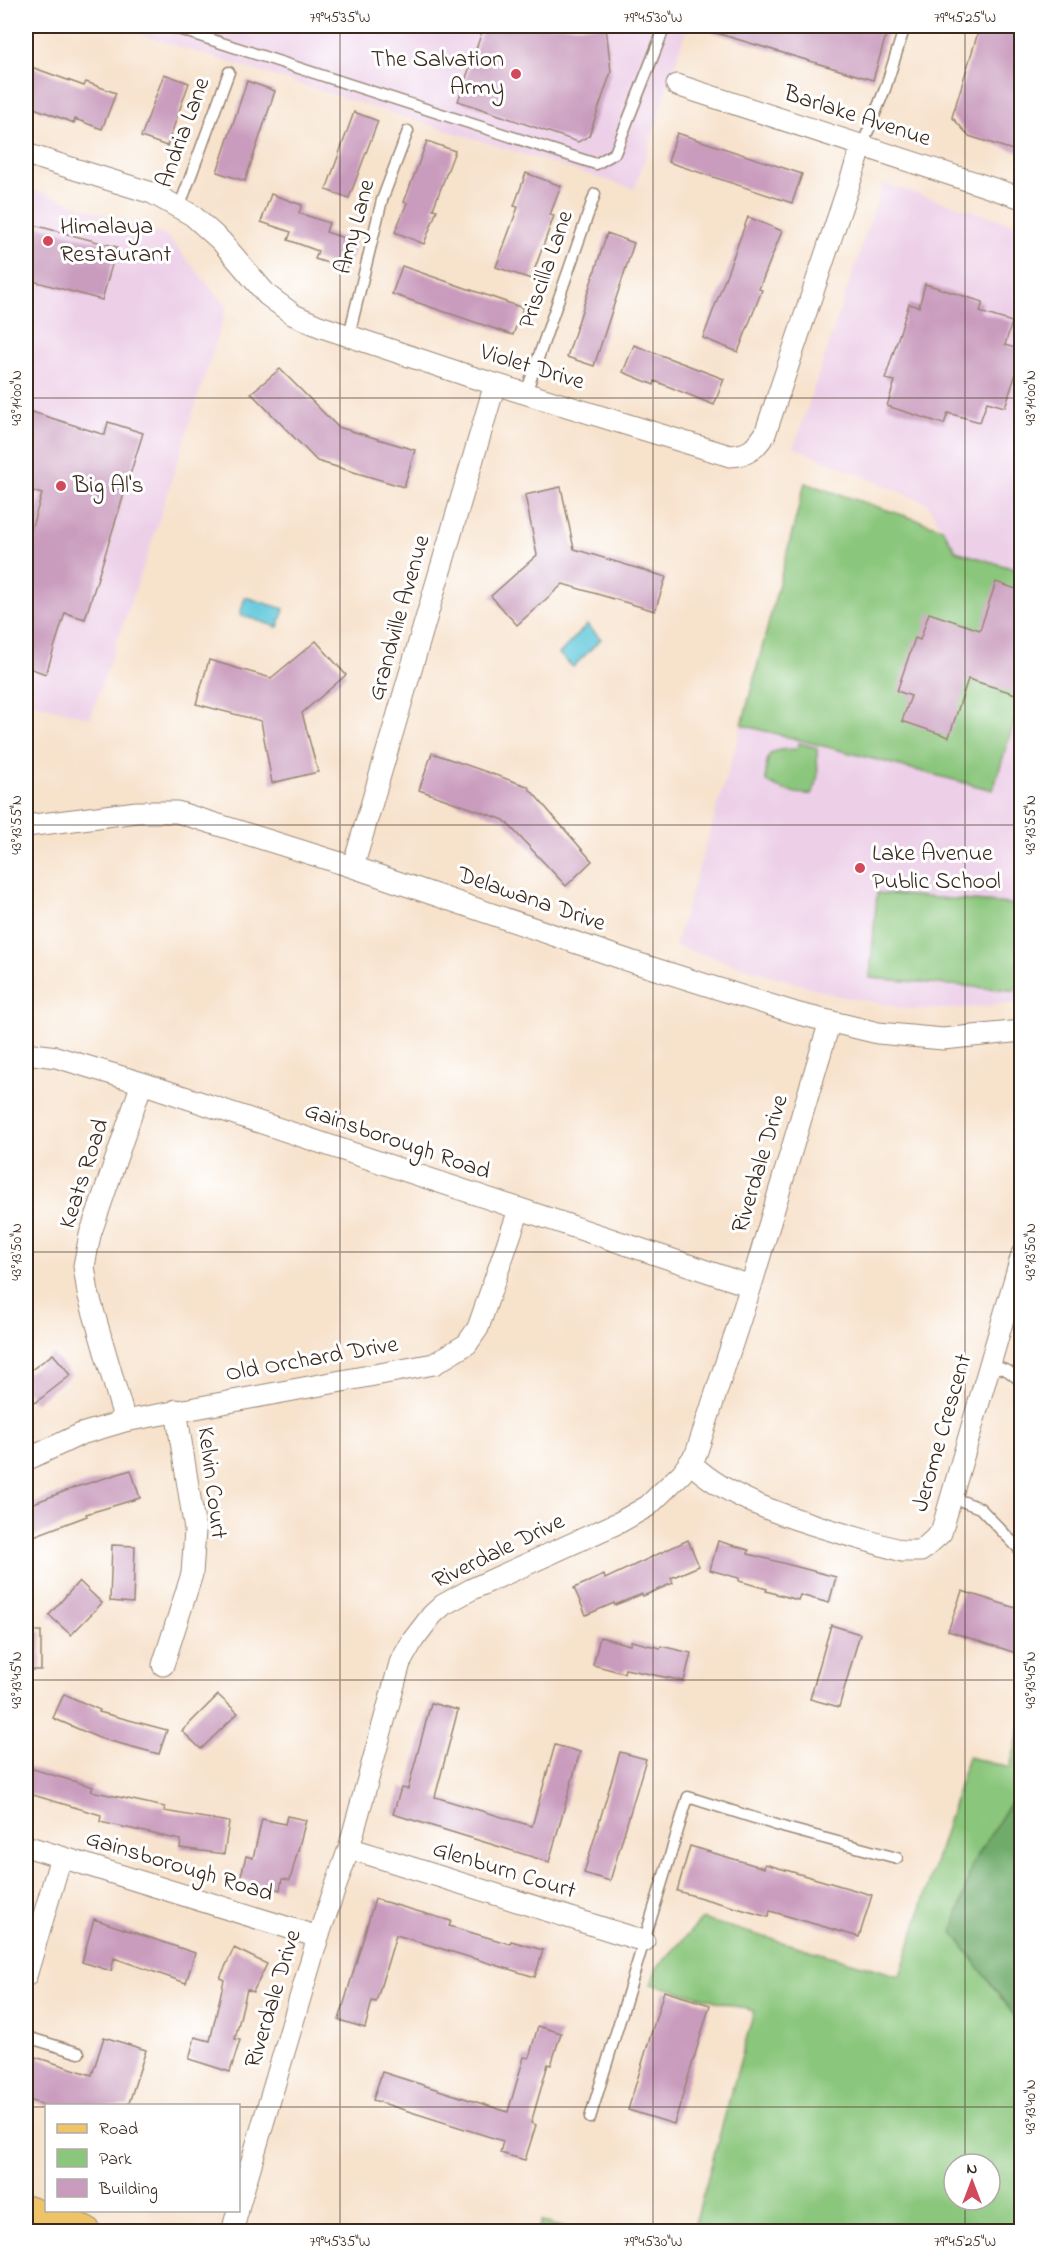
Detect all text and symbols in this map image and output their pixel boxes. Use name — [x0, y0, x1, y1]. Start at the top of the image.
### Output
text: 79°45'35"W — [310, 7, 370, 29]
text: 79°45'30"W — [624, 7, 682, 29]
text: 79°45'25"W — [934, 7, 996, 29]
place label: The Salvation Army — [371, 43, 504, 107]
marker: The Salvation Army — [509, 67, 523, 81]
street label: Andria Lane — [148, 73, 220, 193]
street label: Barlake Avenue — [778, 76, 935, 157]
street label: Amy Lane — [327, 175, 387, 279]
street label: Priscilla Lane — [510, 206, 584, 334]
place label: Himalaya Restaurant — [60, 210, 171, 273]
marker: Himalaya Restaurant — [41, 234, 55, 248]
street label: Violet Drive — [475, 335, 589, 401]
text: 43°14'00"N — [6, 370, 28, 426]
text: 43°14'00"N — [1020, 370, 1042, 426]
place label: Big Al's — [72, 469, 144, 504]
marker: Big Al's — [54, 479, 68, 493]
street label: Grandville Avenue — [360, 531, 440, 705]
text: 43°13'55"N — [6, 795, 28, 855]
text: 43°13'55"N — [1020, 795, 1042, 855]
place label: Lake Avenue Public School — [872, 837, 1001, 900]
street label: Delawana Drive — [451, 858, 610, 942]
marker: Lake Avenue Public School — [853, 861, 867, 875]
street label: Riverdale Drive — [723, 1090, 799, 1238]
street label: Gainsborough Road — [299, 1094, 495, 1190]
street label: Keats Road — [51, 1114, 119, 1234]
text: 43°13'50"N — [6, 1223, 28, 1281]
text: 43°13'50"N — [1020, 1223, 1042, 1281]
street label: Old Orchard Drive — [223, 1328, 401, 1392]
street label: Jerome Crescent — [904, 1350, 982, 1516]
street label: Kelvin Court — [187, 1425, 235, 1541]
street label: Riverdale Drive — [427, 1505, 571, 1599]
text: 43°13'45"N — [6, 1651, 28, 1709]
text: 43°13'45"N — [1020, 1651, 1042, 1709]
street label: Gainsborough Road — [81, 1822, 278, 1912]
street label: Glenburn Court — [428, 1833, 580, 1909]
street label: Riverdale Drive — [236, 1925, 312, 2073]
text: 43°13'40"N — [1020, 2079, 1042, 2135]
legend — [45, 2104, 240, 2212]
text: Road — [99, 2117, 138, 2143]
text: Park — [99, 2147, 132, 2173]
north arrow — [942, 2152, 1002, 2212]
text: N — [967, 2157, 978, 2181]
text: Building — [98, 2177, 158, 2204]
text: 79°45'35"W — [310, 2231, 370, 2253]
text: 79°45'30"W — [624, 2231, 682, 2253]
text: 79°45'25"W — [934, 2231, 996, 2253]

